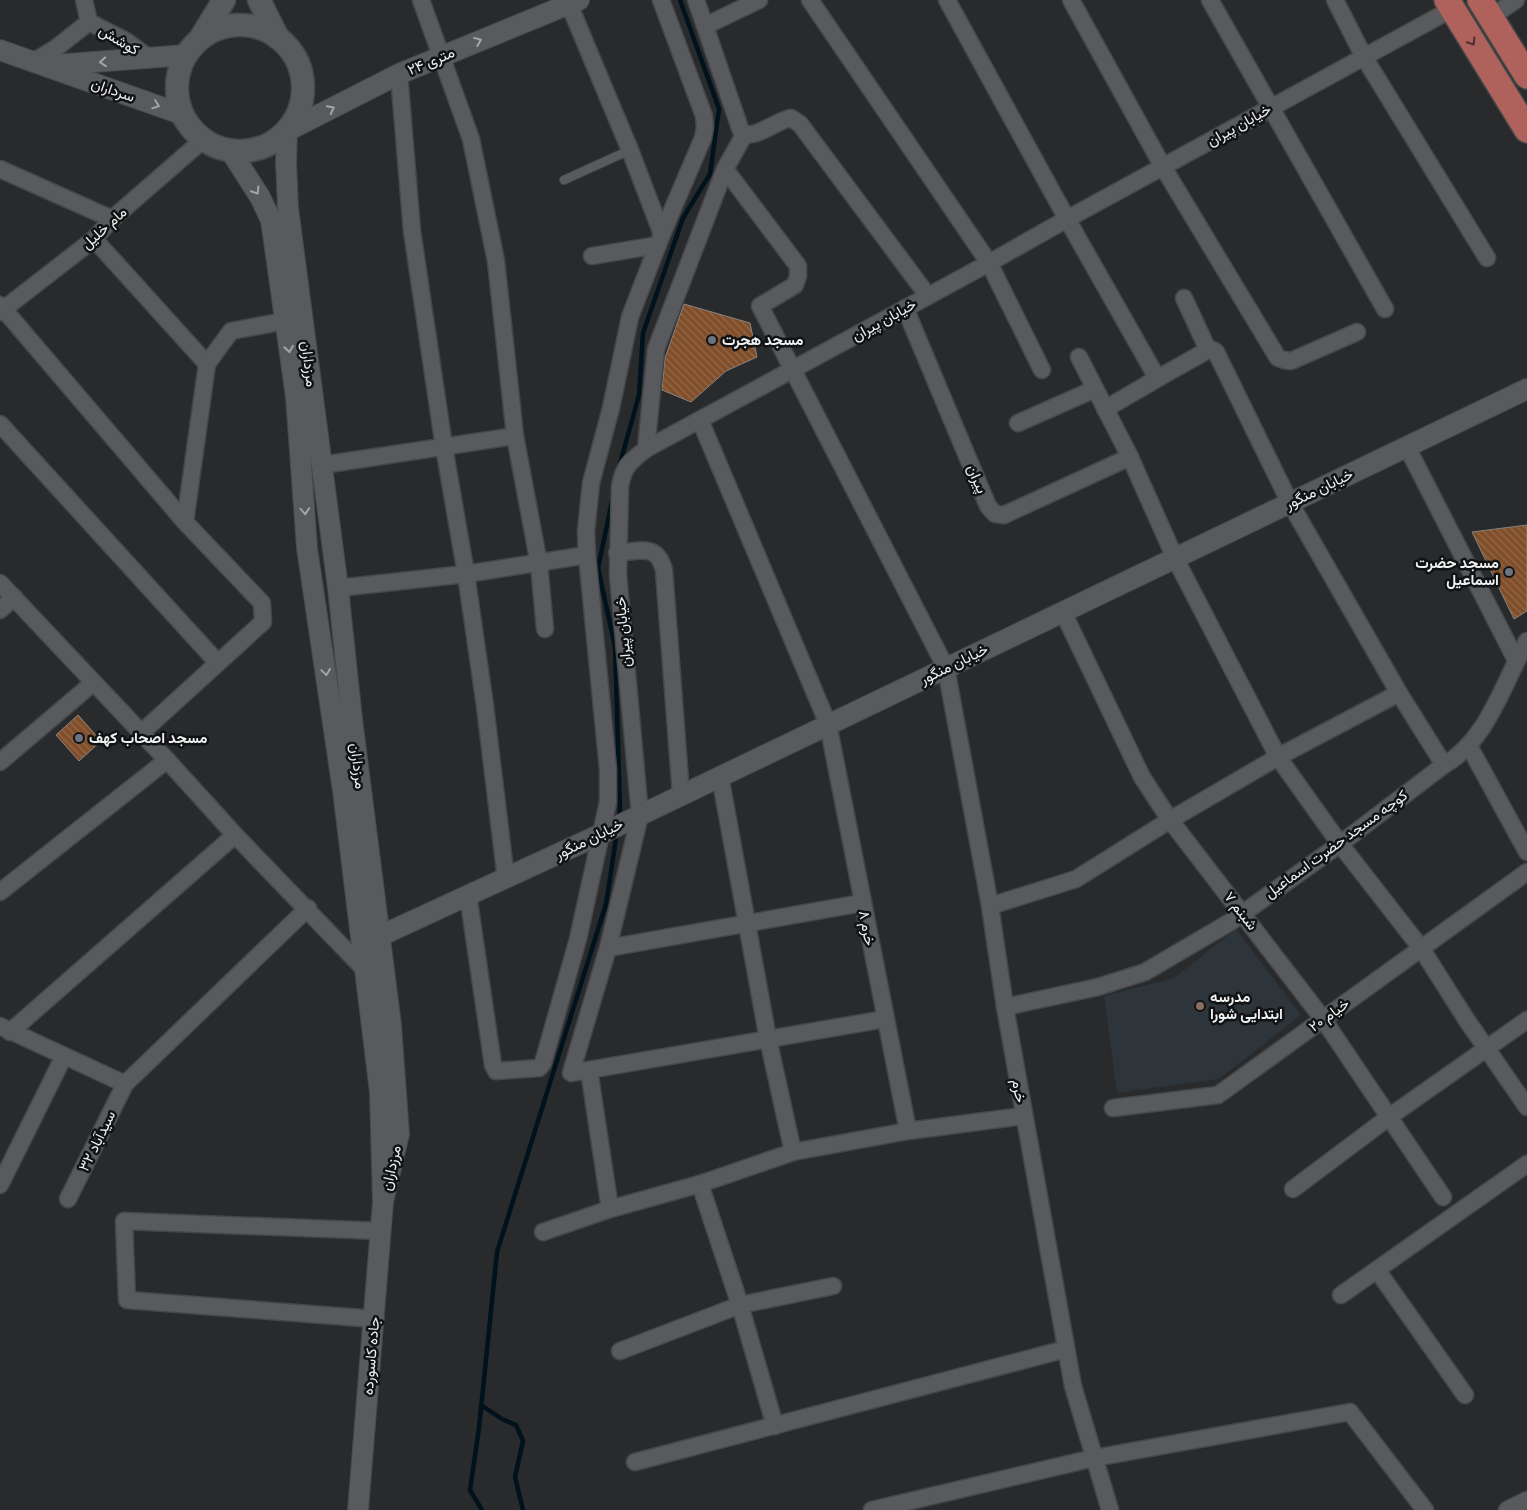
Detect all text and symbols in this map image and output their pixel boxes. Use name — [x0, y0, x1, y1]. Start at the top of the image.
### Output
street label: کوشش — [95, 18, 144, 61]
one-way arrow — [1466, 36, 1476, 45]
one-way arrow — [473, 37, 482, 48]
street label: ۲۴ متری — [404, 40, 458, 81]
one-way arrow — [99, 57, 107, 68]
street label: سرداران — [88, 71, 138, 108]
street label: خیابان پیران — [1202, 97, 1275, 152]
one-way arrow — [152, 100, 160, 110]
one-way arrow — [325, 105, 334, 115]
one-way arrow — [250, 186, 260, 195]
street label: مام خلیل — [76, 201, 132, 255]
street label: خیابان پیران — [847, 292, 920, 347]
place label: مسجد هجرت — [722, 328, 803, 351]
marker: مسجد هجرت — [706, 334, 718, 346]
street label: مرزداران — [295, 340, 324, 388]
one-way arrow — [283, 345, 294, 353]
street label: پیران — [961, 461, 994, 497]
street label: خیابان منگور — [1280, 462, 1357, 515]
one-way arrow — [299, 507, 310, 515]
place label: مسجد حضرت اسماعیل — [1415, 551, 1499, 591]
marker: مسجد حضرت اسماعیل — [1503, 566, 1515, 578]
street label: خیابان پیران — [608, 596, 637, 668]
street label: خیابان منگور — [915, 637, 992, 690]
one-way arrow — [320, 667, 330, 676]
place label: مسجد اصحاب کهف — [89, 726, 207, 749]
marker: مسجد اصحاب کهف — [73, 732, 85, 744]
street label: مرزداران — [344, 742, 373, 790]
street label: کوچه مسجد حضرت اسماعیل — [1259, 783, 1412, 904]
street label: خیابان منگور — [550, 812, 627, 865]
street label: شبنم ۷ — [1219, 886, 1264, 935]
street label: خرم ۸ — [853, 908, 882, 948]
place label: مدرسه ابتدایی شورا — [1210, 985, 1283, 1025]
street label: خیام ۲۰ — [1303, 992, 1354, 1037]
marker: مدرسه ابتدایی شورا — [1194, 1000, 1206, 1012]
street label: خرم — [1006, 1077, 1033, 1105]
street label: سیدآباد ۳۲ — [72, 1106, 121, 1175]
street label: مرزداران — [374, 1143, 407, 1193]
street label: جاده کاسورده — [356, 1316, 385, 1396]

